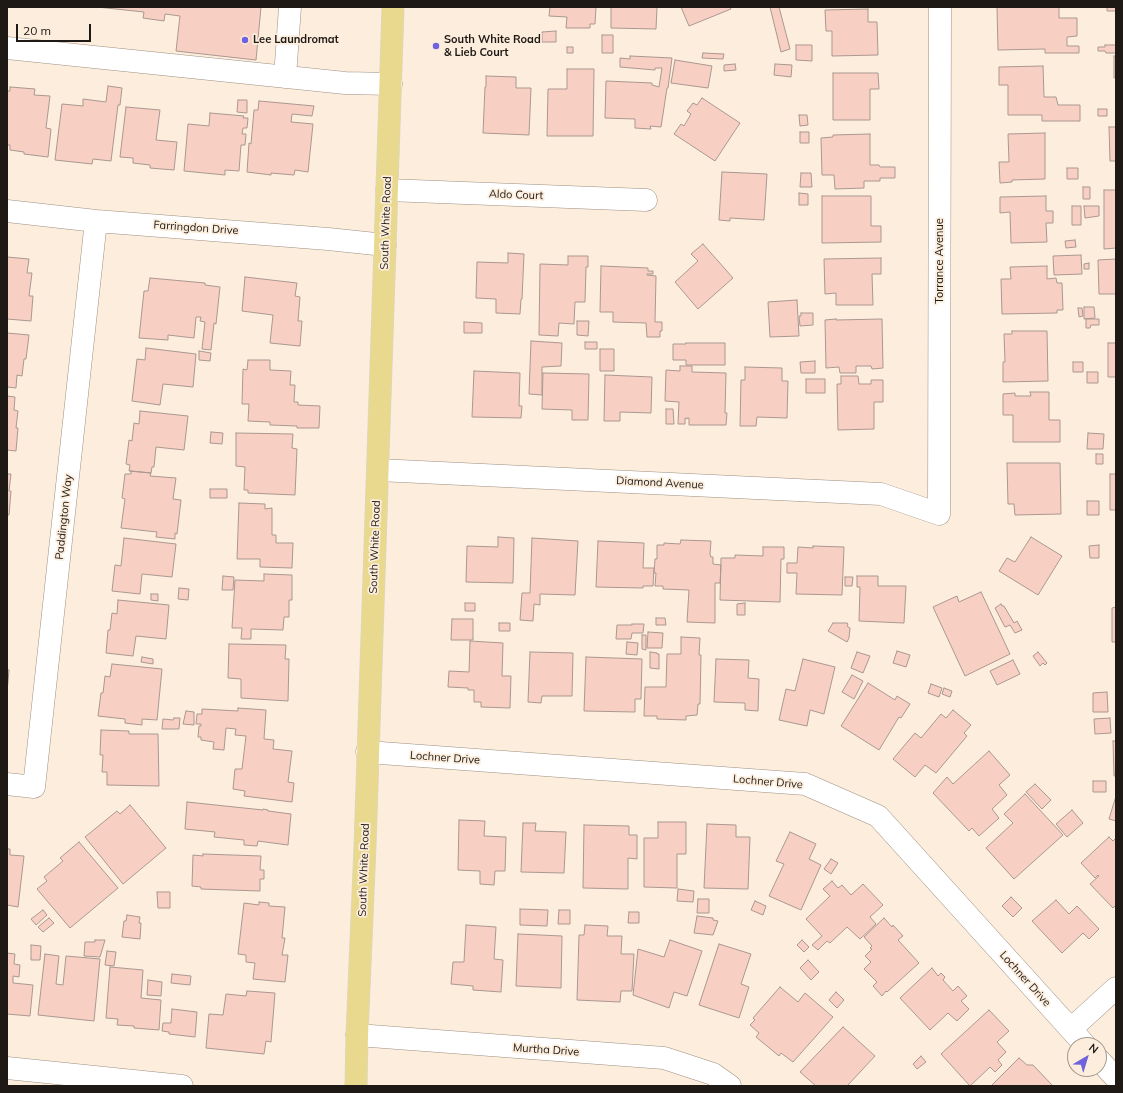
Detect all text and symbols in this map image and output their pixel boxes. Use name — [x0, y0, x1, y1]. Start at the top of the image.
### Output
scale bar — [18, 16, 93, 42]
text: 20 m — [23, 23, 51, 38]
place label: Lee Laundromat — [253, 33, 339, 47]
place label: South White Road & Lieb Court — [444, 33, 541, 59]
marker: Lee Laundromat — [240, 35, 250, 45]
marker: South White Road & Lieb Court — [431, 41, 441, 51]
street label: South White Road — [378, 176, 394, 270]
street label: Aldo Court — [489, 187, 543, 203]
street label: Farringdon Drive — [153, 218, 239, 238]
street label: Torrance Avenue — [933, 218, 947, 304]
street label: Paddington Way — [53, 474, 75, 560]
street label: Diamond Avenue — [616, 474, 704, 492]
street label: South White Road — [367, 500, 383, 594]
street label: Lochner Drive — [410, 749, 480, 767]
street label: Lochner Drive — [733, 772, 803, 792]
street label: South White Road — [356, 823, 372, 917]
street label: Lochner Drive — [997, 949, 1053, 1009]
north arrow — [1067, 1037, 1107, 1077]
text: N — [1086, 1040, 1101, 1056]
street label: Murtha Drive — [512, 1041, 580, 1059]

